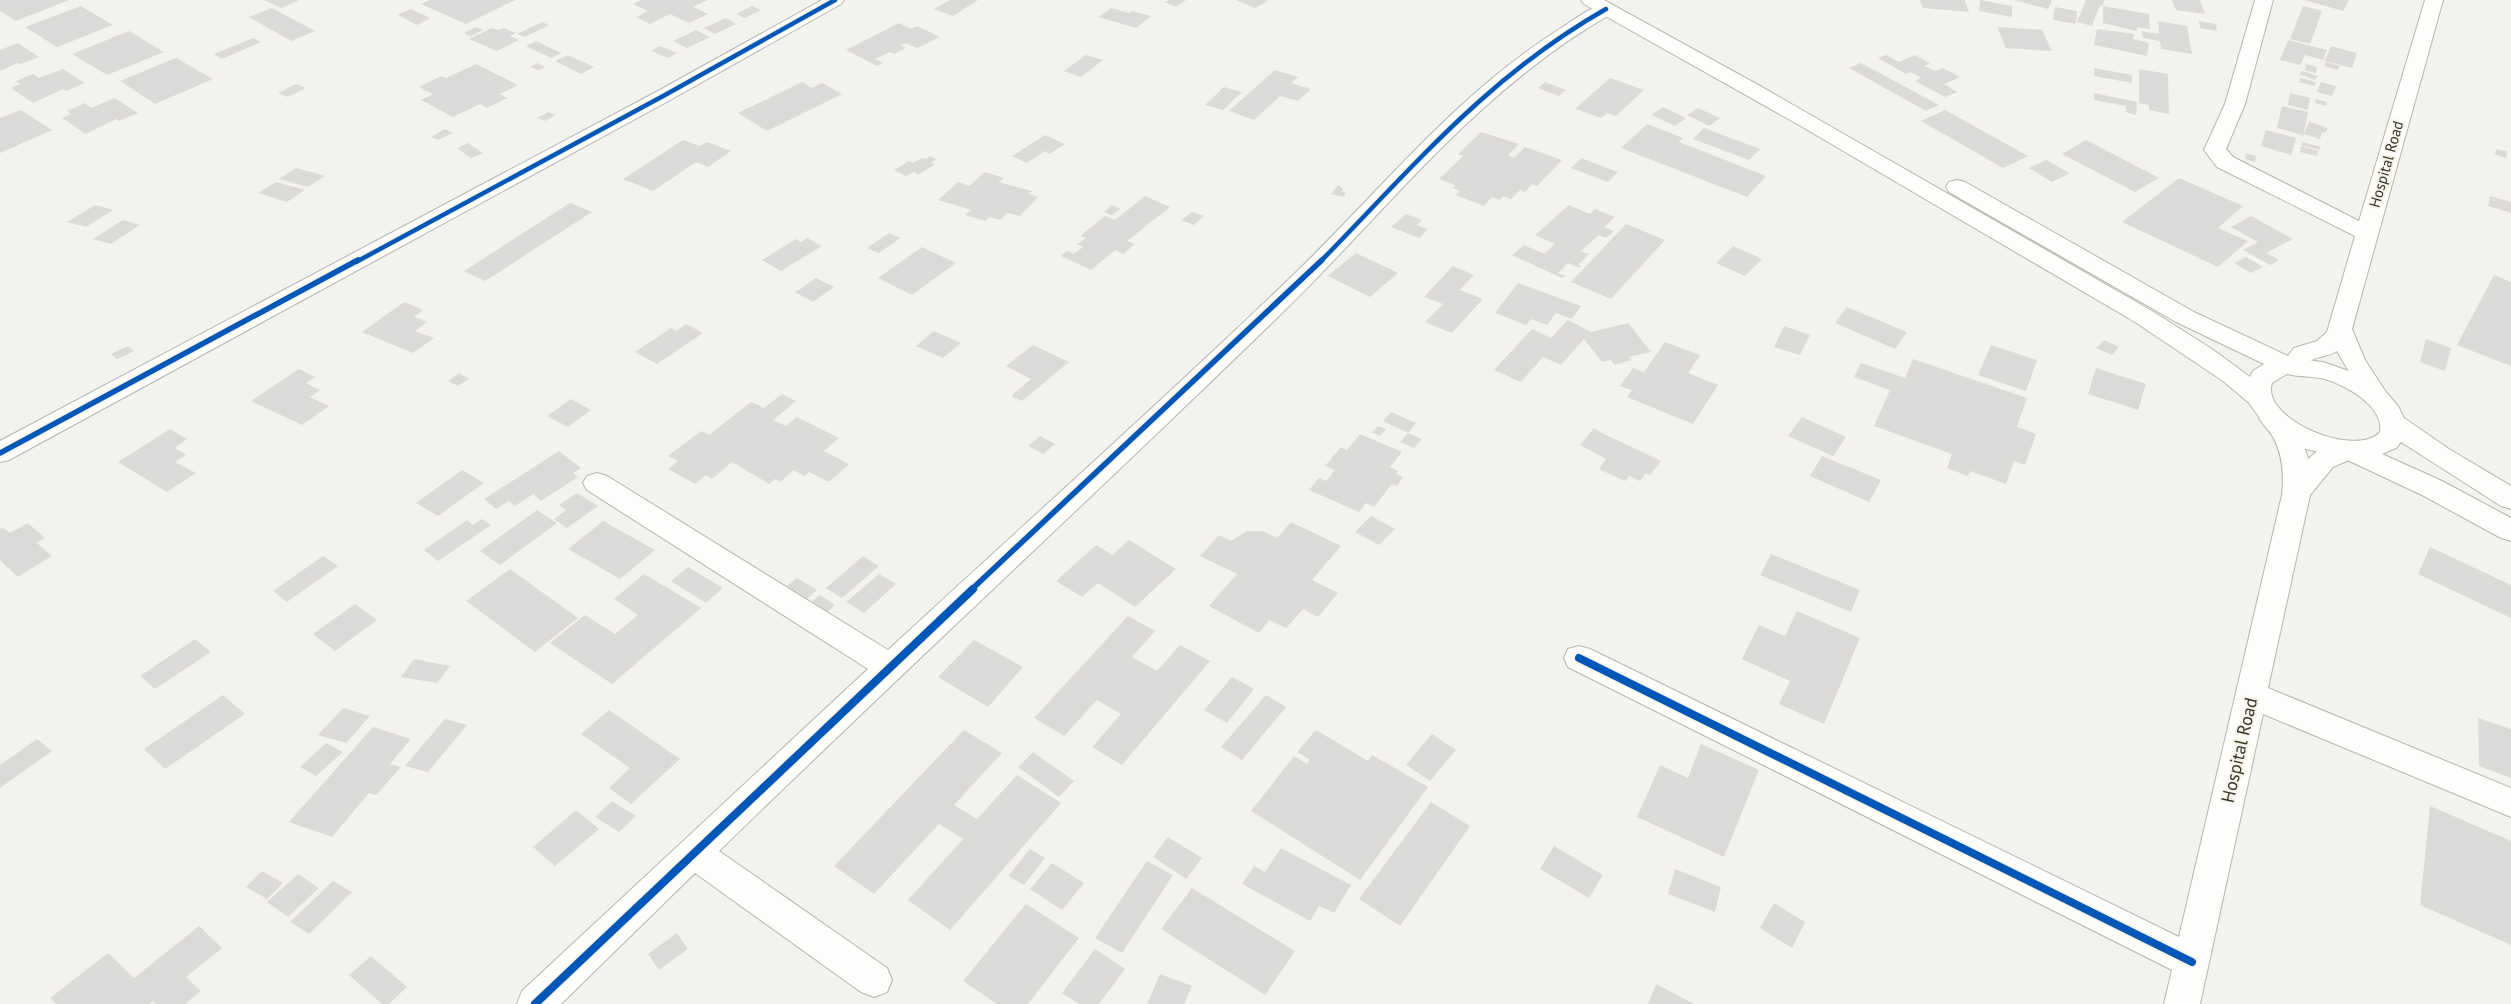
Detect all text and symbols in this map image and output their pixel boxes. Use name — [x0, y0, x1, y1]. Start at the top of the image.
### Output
street label: Hospital Road — [2365, 118, 2407, 210]
street label: Hospital Road — [2216, 695, 2262, 805]

